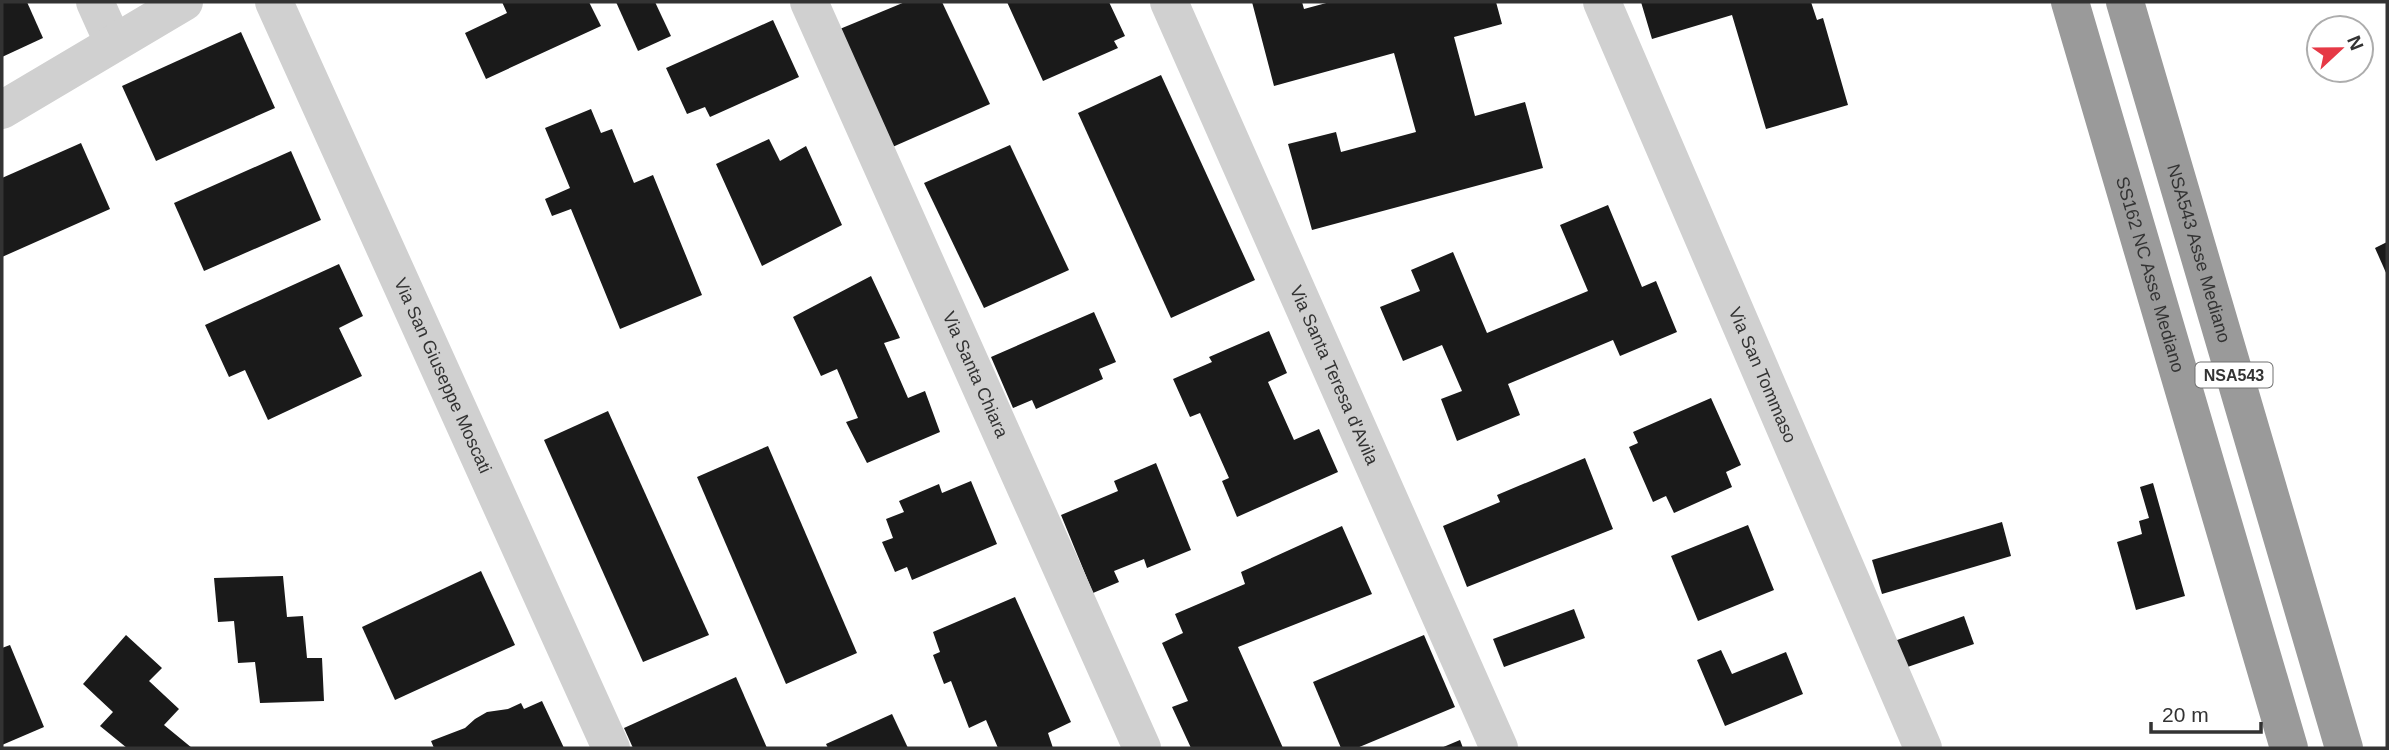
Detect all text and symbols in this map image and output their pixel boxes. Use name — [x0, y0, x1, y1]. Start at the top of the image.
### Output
north arrow — [2305, 14, 2375, 84]
text: N — [2343, 33, 2368, 53]
street label: NSA543 Asse Mediano — [2163, 162, 2234, 345]
street label: SS162 NC Asse Mediano — [2112, 174, 2188, 375]
street label: Via San Giuseppe Moscati — [390, 275, 496, 476]
street label: Via Santa Teresa d'Avila — [1286, 283, 1383, 469]
street label: Via San Tommaso — [1725, 304, 1800, 446]
street label: Via Santa Chiara — [938, 308, 1013, 442]
road number: NSA543 — [2196, 362, 2272, 388]
scale bar — [2151, 690, 2261, 734]
text: 20 m — [2162, 703, 2209, 726]

